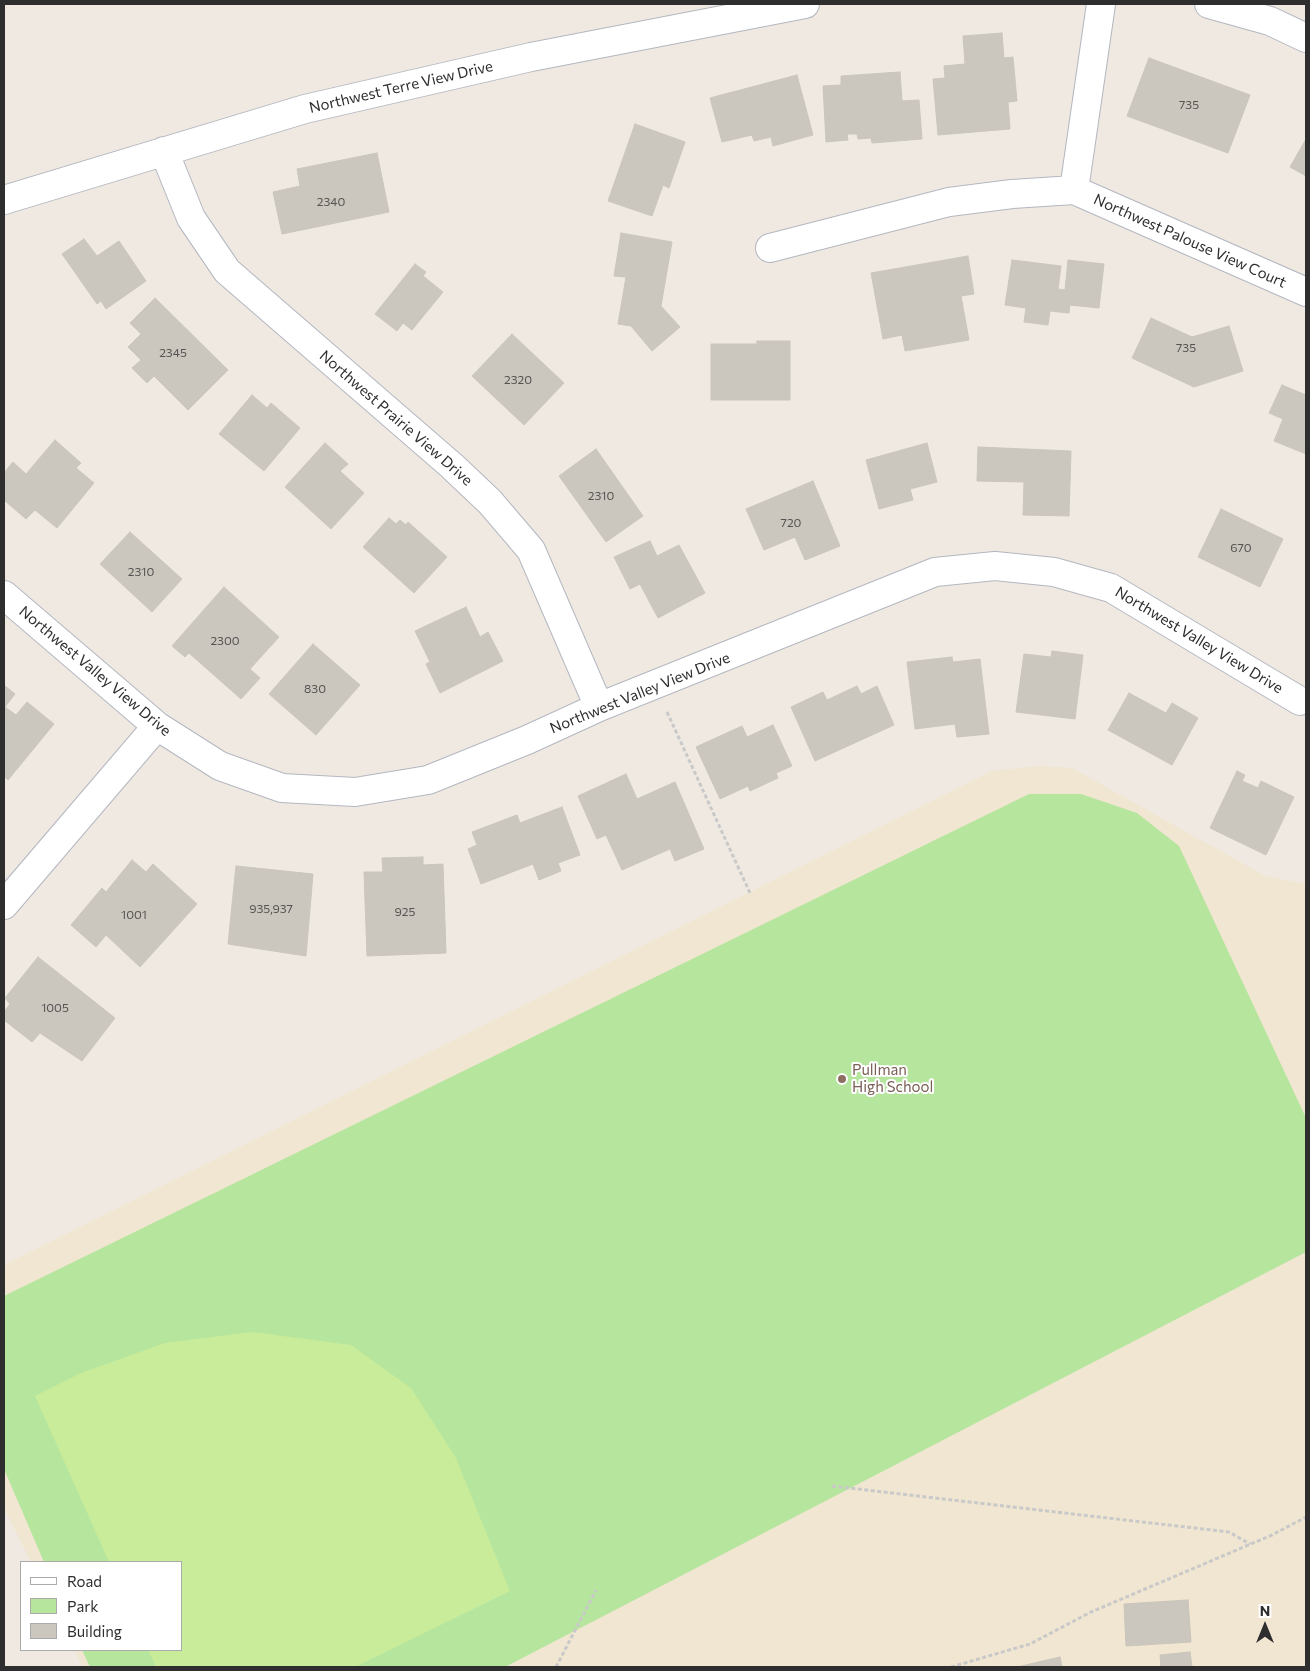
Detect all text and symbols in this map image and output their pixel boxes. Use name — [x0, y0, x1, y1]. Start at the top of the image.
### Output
street label: Northwest Terre View Drive — [307, 57, 495, 117]
house number: 735 — [1179, 98, 1199, 112]
street label: Northwest Palouse View Court — [1091, 190, 1289, 292]
house number: 2340 — [317, 195, 345, 209]
house number: 735 — [1176, 341, 1196, 355]
house number: 2345 — [159, 346, 187, 360]
street label: Northwest Prairie View Drive — [316, 347, 476, 489]
house number: 2320 — [504, 373, 532, 387]
house number: 2310 — [588, 489, 614, 503]
house number: 720 — [781, 516, 801, 530]
house number: 670 — [1230, 541, 1252, 555]
house number: 2310 — [128, 565, 154, 579]
street label: Northwest Valley View Drive — [1112, 583, 1286, 697]
street label: Northwest Valley View Drive — [15, 602, 175, 740]
house number: 2300 — [210, 634, 240, 648]
street label: Northwest Valley View Drive — [547, 649, 733, 737]
house number: 830 — [304, 682, 326, 696]
house number: 935,937 — [249, 902, 293, 916]
house number: 925 — [395, 905, 415, 919]
house number: 1001 — [121, 908, 147, 922]
house number: 1005 — [41, 1001, 69, 1015]
place label: Pullman High School — [852, 1061, 933, 1096]
marker: Pullman High School — [836, 1073, 848, 1085]
legend — [20, 1561, 182, 1651]
text: Road — [67, 1572, 102, 1590]
text: Park — [67, 1597, 98, 1615]
north arrow — [1240, 1601, 1290, 1651]
text: N — [1260, 1602, 1270, 1619]
text: Building — [67, 1622, 122, 1640]

